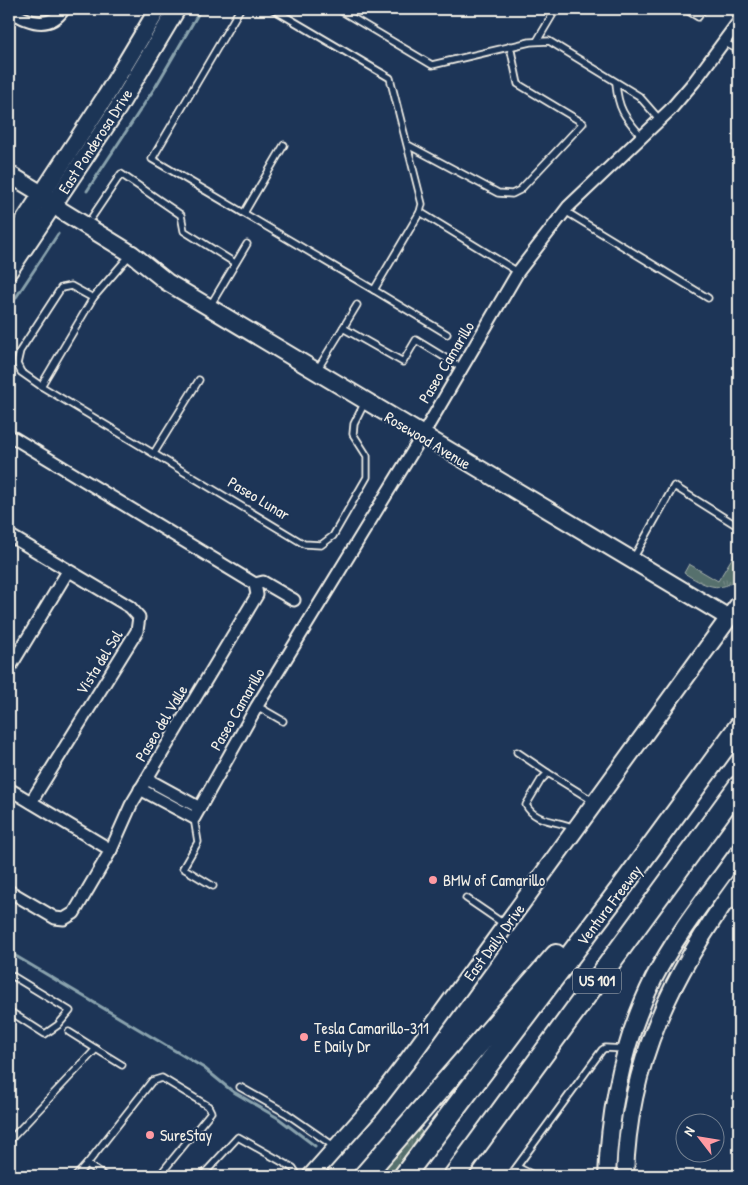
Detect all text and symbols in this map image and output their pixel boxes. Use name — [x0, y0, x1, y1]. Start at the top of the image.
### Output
street label: East Ponderosa Drive — [53, 84, 138, 198]
street label: Paseo Camarillo — [413, 316, 479, 407]
street label: Rosewood Avenue — [381, 406, 476, 475]
street label: Paseo Lunar — [224, 471, 294, 525]
street label: Vista del Sol — [70, 625, 128, 699]
street label: Paseo Camarillo — [204, 663, 270, 754]
street label: Paseo del Valle — [130, 680, 193, 765]
street label: Ventura Freeway — [571, 860, 647, 950]
place label: BMW of Camarillo — [443, 869, 546, 891]
marker: BMW of Camarillo — [427, 874, 439, 886]
street label: East Daily Drive — [458, 898, 530, 985]
road number: US 101 — [573, 968, 621, 994]
place label: Tesla Camarillo-311 E Daily Dr — [314, 1017, 429, 1057]
marker: Tesla Camarillo-311 E Daily Dr — [298, 1031, 310, 1043]
north arrow — [676, 1112, 726, 1162]
text: N — [678, 1122, 699, 1139]
place label: SureStay — [160, 1124, 212, 1146]
marker: SureStay — [144, 1129, 156, 1141]

